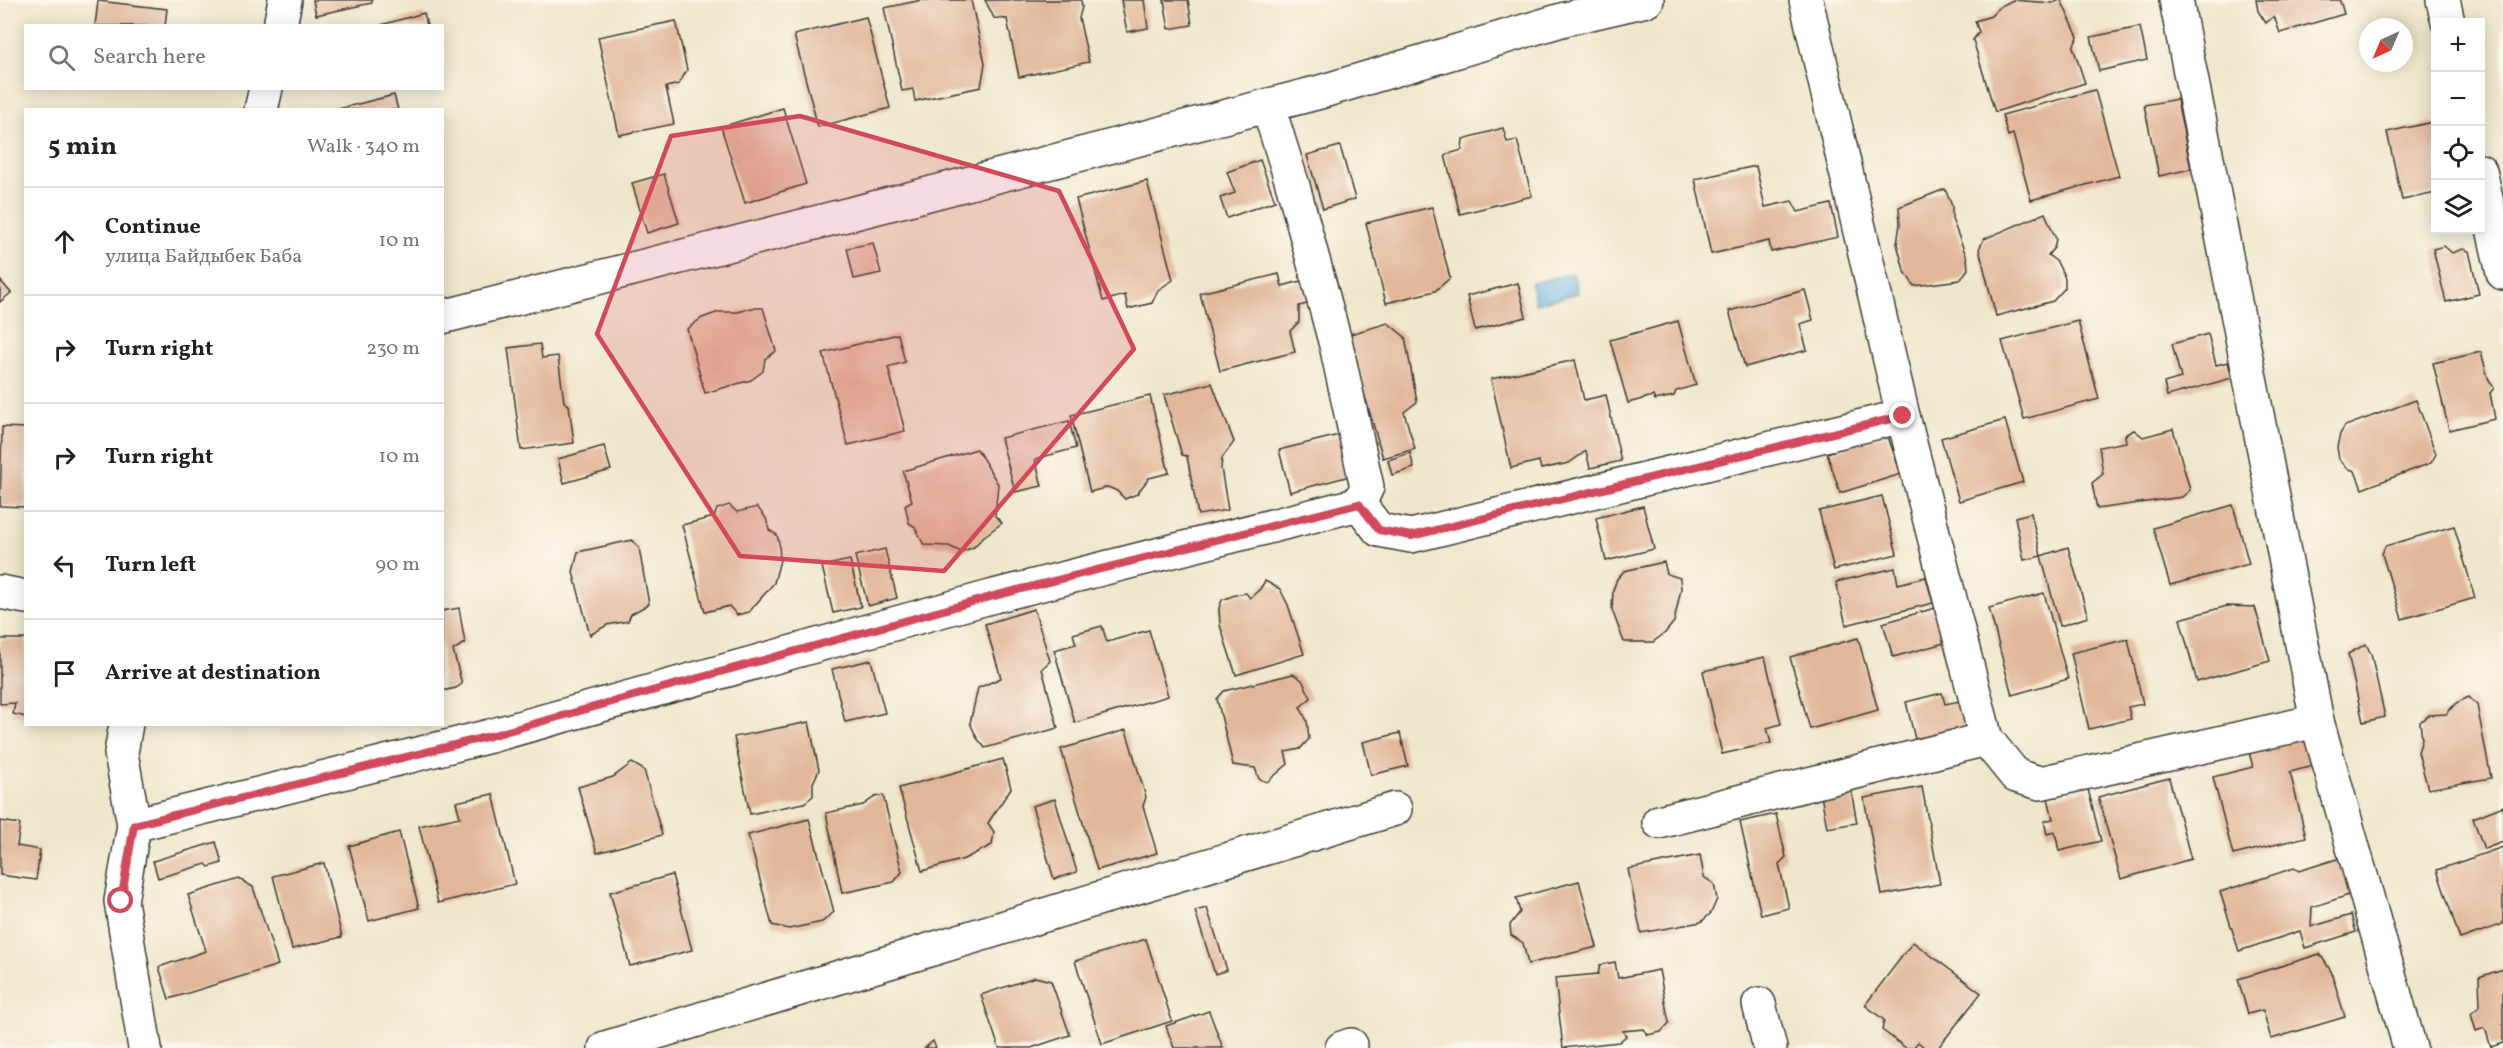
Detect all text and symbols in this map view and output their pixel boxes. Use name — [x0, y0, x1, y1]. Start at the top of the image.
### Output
north arrow — [2359, 18, 2413, 72]
map controls — [2431, 18, 2485, 234]
button: + — [2431, 18, 2485, 72]
search box — [24, 24, 444, 90]
icon: search — [45, 41, 78, 74]
text: Search here — [93, 42, 206, 73]
button: − — [2431, 72, 2485, 126]
button: locate — [2431, 126, 2485, 180]
text: 5 min — [48, 129, 117, 165]
text: Walk · 340 m — [307, 133, 420, 161]
button: layers — [2431, 180, 2485, 234]
text: Continue — [105, 212, 201, 243]
icon: ahead — [48, 225, 81, 258]
text: 10 m — [379, 227, 420, 255]
text: улица Байдыбек Баба — [105, 243, 302, 271]
icon: right — [48, 333, 81, 366]
text: Turn right — [105, 334, 213, 365]
text: 230 m — [366, 335, 420, 363]
route end — [1889, 402, 1915, 428]
icon: right — [48, 441, 81, 474]
text: Turn right — [105, 442, 213, 473]
text: 10 m — [379, 443, 420, 471]
icon: left — [48, 549, 81, 582]
text: Turn left — [105, 550, 196, 581]
text: 90 m — [376, 551, 420, 579]
icon: arrive — [48, 657, 81, 690]
text: Arrive at destination — [105, 658, 321, 689]
route start — [107, 887, 133, 913]

